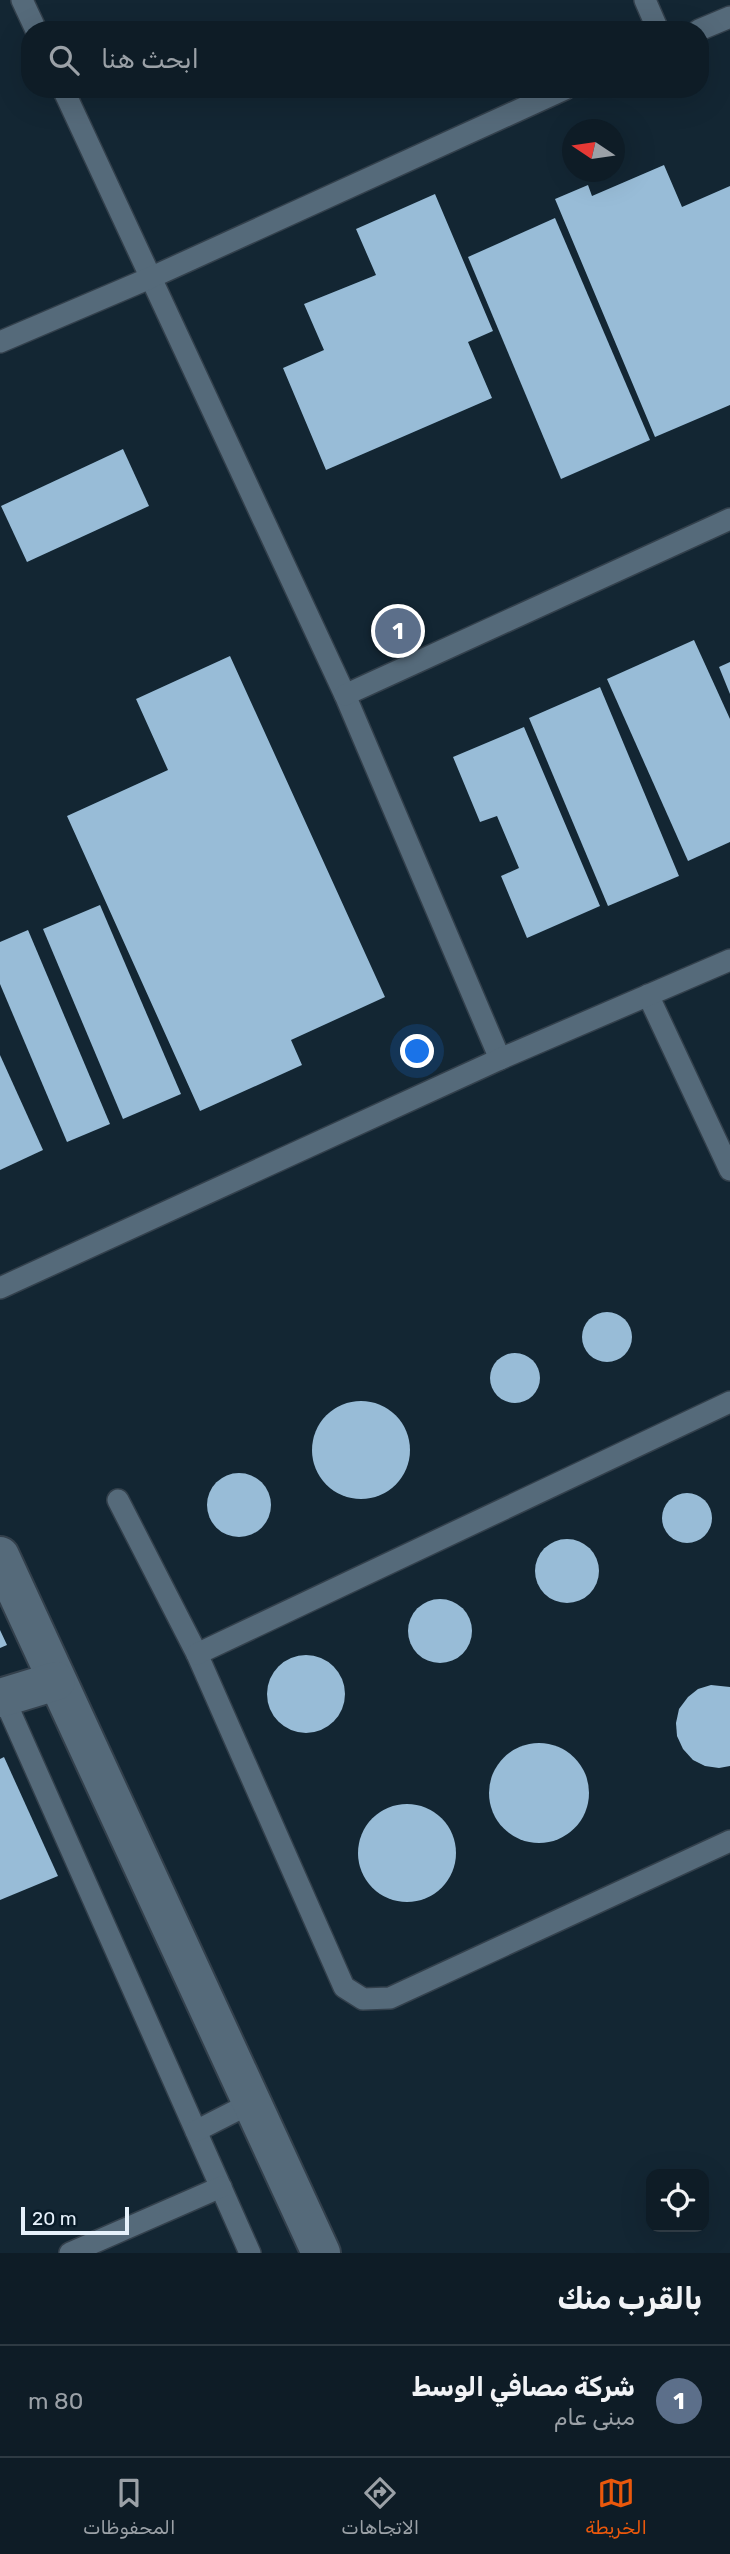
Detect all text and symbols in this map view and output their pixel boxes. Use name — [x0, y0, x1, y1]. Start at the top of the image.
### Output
search box — [21, 21, 709, 98]
icon: search — [45, 41, 83, 79]
text: ابحث هنا — [101, 44, 199, 75]
north arrow — [562, 119, 625, 182]
pin: 1 — [375, 605, 421, 657]
your location — [400, 1034, 434, 1068]
map controls — [646, 2169, 709, 2232]
button: locate — [646, 2169, 709, 2232]
scale bar — [21, 2204, 130, 2236]
text: 20 m — [32, 2207, 77, 2230]
text: بالقرب منك — [557, 2281, 702, 2317]
text: شركة مصافي الوسط — [412, 2372, 635, 2403]
text: 80 m — [28, 2387, 83, 2415]
text: 1 — [673, 2387, 685, 2415]
text: مبنى عام — [554, 2403, 635, 2431]
tab: المحفوظات — [83, 2474, 175, 2539]
tab: الاتجاهات — [341, 2474, 419, 2539]
tab: الخريطة — [585, 2474, 647, 2539]

